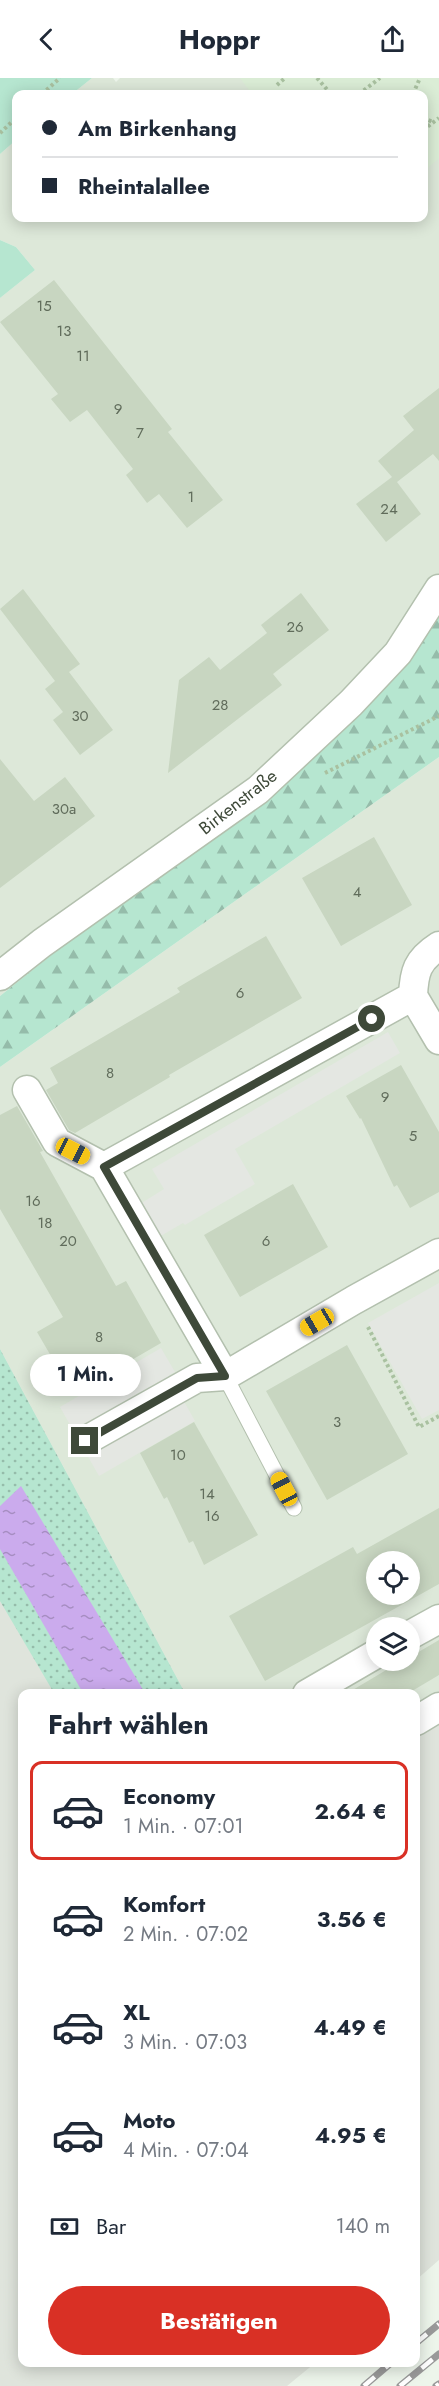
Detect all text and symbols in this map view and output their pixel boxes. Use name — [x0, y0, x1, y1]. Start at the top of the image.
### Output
text: Hoppr — [179, 20, 260, 59]
icon: back — [30, 23, 63, 56]
icon: share — [376, 23, 409, 56]
text: Am Birkenhang — [78, 112, 237, 144]
text: Rheintalallee — [78, 170, 210, 202]
house number: 15 — [36, 295, 52, 317]
house number: 13 — [57, 320, 71, 342]
house number: 11 — [76, 345, 90, 367]
house number: 9 — [114, 398, 122, 420]
house number: 7 — [136, 422, 144, 444]
house number: 1 — [188, 486, 194, 508]
house number: 24 — [380, 498, 398, 520]
house number: 26 — [286, 616, 304, 638]
house number: 28 — [212, 694, 228, 716]
house number: 30 — [71, 705, 89, 727]
street label: Birkenstraße — [193, 763, 283, 841]
house number: 30a — [52, 798, 76, 820]
house number: 4 — [353, 881, 362, 903]
house number: 6 — [236, 982, 244, 1004]
route start — [358, 1005, 385, 1032]
house number: 8 — [106, 1062, 114, 1084]
house number: 9 — [381, 1086, 389, 1108]
house number: 5 — [409, 1125, 417, 1147]
car — [53, 1135, 93, 1167]
house number: 16 — [25, 1190, 41, 1212]
house number: 18 — [38, 1212, 52, 1234]
house number: 20 — [59, 1230, 77, 1252]
house number: 6 — [262, 1230, 270, 1252]
car — [297, 1305, 337, 1339]
house number: 8 — [95, 1326, 103, 1348]
callout: 1 Min. — [29, 1354, 140, 1396]
text: 1 Min. — [57, 1360, 114, 1389]
house number: 3 — [333, 1411, 341, 1433]
route end — [71, 1427, 98, 1454]
house number: 10 — [170, 1444, 186, 1466]
car — [268, 1469, 300, 1509]
house number: 14 — [199, 1483, 215, 1505]
house number: 16 — [204, 1505, 220, 1527]
map controls — [366, 1551, 420, 1671]
button: locate — [366, 1551, 420, 1605]
button: layers — [366, 1617, 420, 1671]
text: Fahrt wählen — [48, 1705, 209, 1744]
text: Economy — [123, 1780, 215, 1812]
icon: car — [51, 1784, 105, 1838]
text: 2.64 € — [314, 1795, 387, 1827]
text: 1 Min. · 07:01 — [123, 1812, 243, 1841]
text: Komfort — [123, 1888, 205, 1920]
icon: car — [51, 1892, 105, 1946]
text: 3.56 € — [317, 1903, 387, 1935]
text: 2 Min. · 07:02 — [123, 1920, 248, 1949]
text: XL — [123, 1996, 150, 2028]
icon: car — [51, 2000, 105, 2054]
text: 4.49 € — [313, 2011, 387, 2043]
text: 3 Min. · 07:03 — [123, 2028, 247, 2057]
text: Moto — [123, 2104, 176, 2136]
icon: car — [51, 2108, 105, 2162]
text: 4.95 € — [315, 2119, 387, 2151]
text: 4 Min. · 07:04 — [123, 2136, 249, 2165]
icon: cash — [48, 2210, 81, 2243]
text: Bar — [96, 2210, 126, 2242]
text: 140 m — [336, 2212, 390, 2241]
button: Bestätigen — [48, 2286, 390, 2355]

